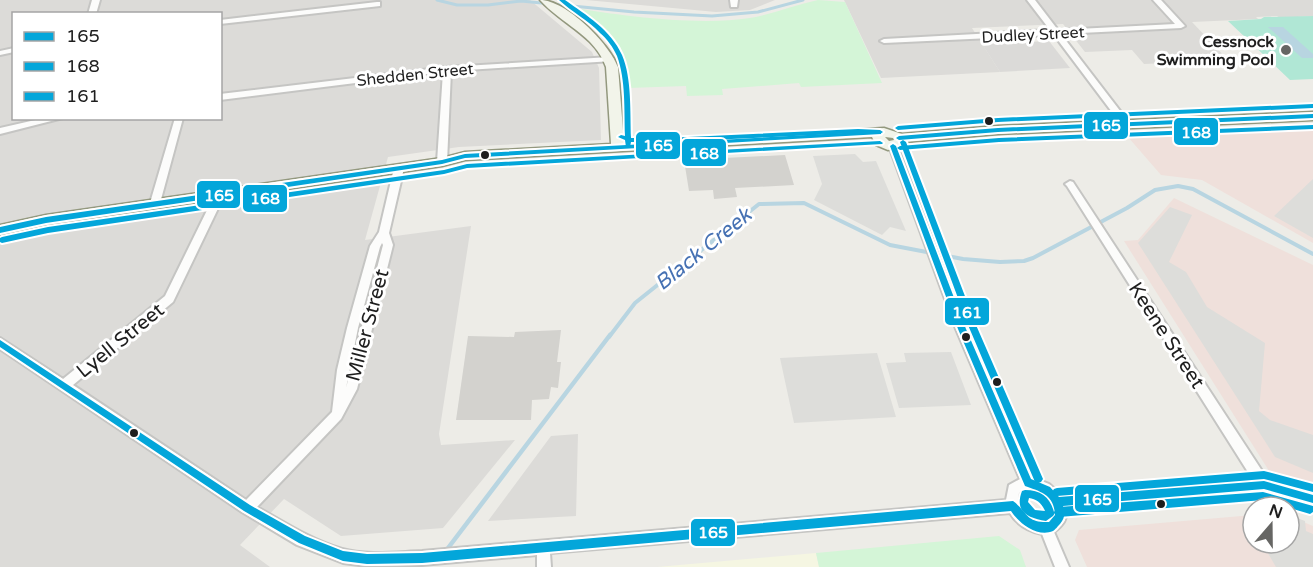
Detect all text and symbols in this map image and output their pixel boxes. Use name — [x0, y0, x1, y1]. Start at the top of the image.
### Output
legend — [12, 12, 222, 120]
street label: Dudley Street — [981, 22, 1085, 48]
text: 165 — [66, 25, 100, 47]
place label: Cessnock Swimming Pool — [1157, 32, 1274, 70]
marker: Cessnock Swimming Pool — [1279, 43, 1293, 57]
text: 168 — [66, 55, 100, 77]
street label: Shedden Street — [356, 59, 475, 91]
text: 161 — [66, 85, 100, 107]
line badge: 165 — [1083, 111, 1129, 140]
unlabelled marker — [983, 115, 995, 127]
text: 165 — [1091, 116, 1121, 136]
line badge: 168 — [1173, 117, 1219, 146]
text: 168 — [1181, 123, 1211, 143]
line badge: 165 — [635, 131, 681, 160]
text: 165 — [643, 136, 673, 156]
line badge: 168 — [681, 138, 727, 167]
text: 168 — [689, 144, 719, 164]
unlabelled marker — [479, 149, 491, 161]
line badge: 165 — [196, 180, 241, 209]
line badge: 168 — [242, 184, 288, 213]
text: 165 — [204, 186, 234, 206]
text: 168 — [250, 189, 280, 209]
water label: Black Creek — [650, 202, 758, 296]
street label: Miller Street — [341, 266, 395, 384]
street label: Keene Street — [1123, 278, 1210, 393]
line badge: 161 — [944, 297, 990, 326]
street label: Lyell Street — [72, 298, 170, 383]
text: 161 — [952, 303, 982, 323]
unlabelled marker — [960, 331, 972, 343]
unlabelled marker — [991, 376, 1003, 388]
unlabelled marker — [128, 427, 140, 439]
line badge: 165 — [1074, 484, 1120, 513]
text: 165 — [1082, 490, 1112, 510]
north arrow — [1241, 495, 1301, 555]
unlabelled marker — [1155, 498, 1167, 510]
text: N — [1266, 500, 1285, 523]
line badge: 165 — [690, 518, 736, 547]
text: 165 — [698, 523, 728, 543]

